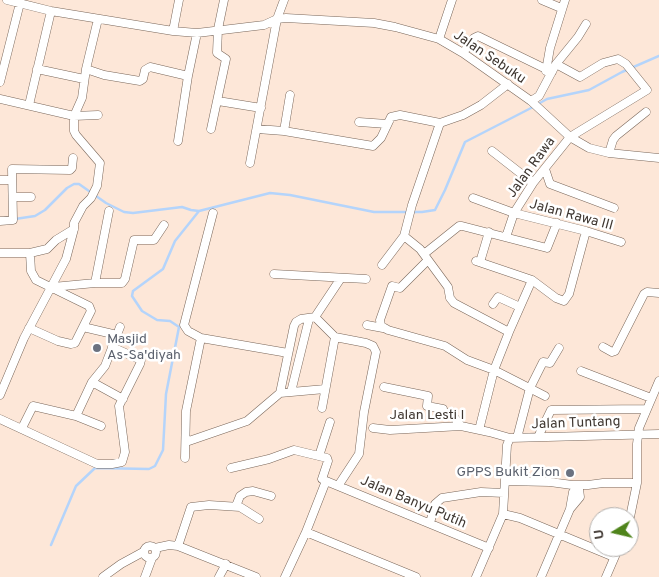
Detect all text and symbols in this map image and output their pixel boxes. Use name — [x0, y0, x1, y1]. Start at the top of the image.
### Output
street label: Jalan Sebuku — [450, 28, 528, 88]
street label: Jalan Rawa — [504, 134, 560, 202]
street label: Jalan Rawa III — [527, 197, 615, 235]
place label: Masjid As-Sa'diyah — [107, 332, 181, 364]
marker: Masjid As-Sa'diyah — [91, 342, 103, 354]
street label: Jalan Lesti I — [390, 408, 464, 424]
street label: Jalan Tuntang — [531, 414, 621, 434]
place label: GPPS Bukit Zion — [456, 465, 560, 481]
marker: GPPS Bukit Zion — [564, 467, 576, 479]
street label: Jalan Banyu Putih — [357, 473, 469, 533]
north arrow — [589, 507, 639, 557]
text: U — [591, 528, 609, 541]

